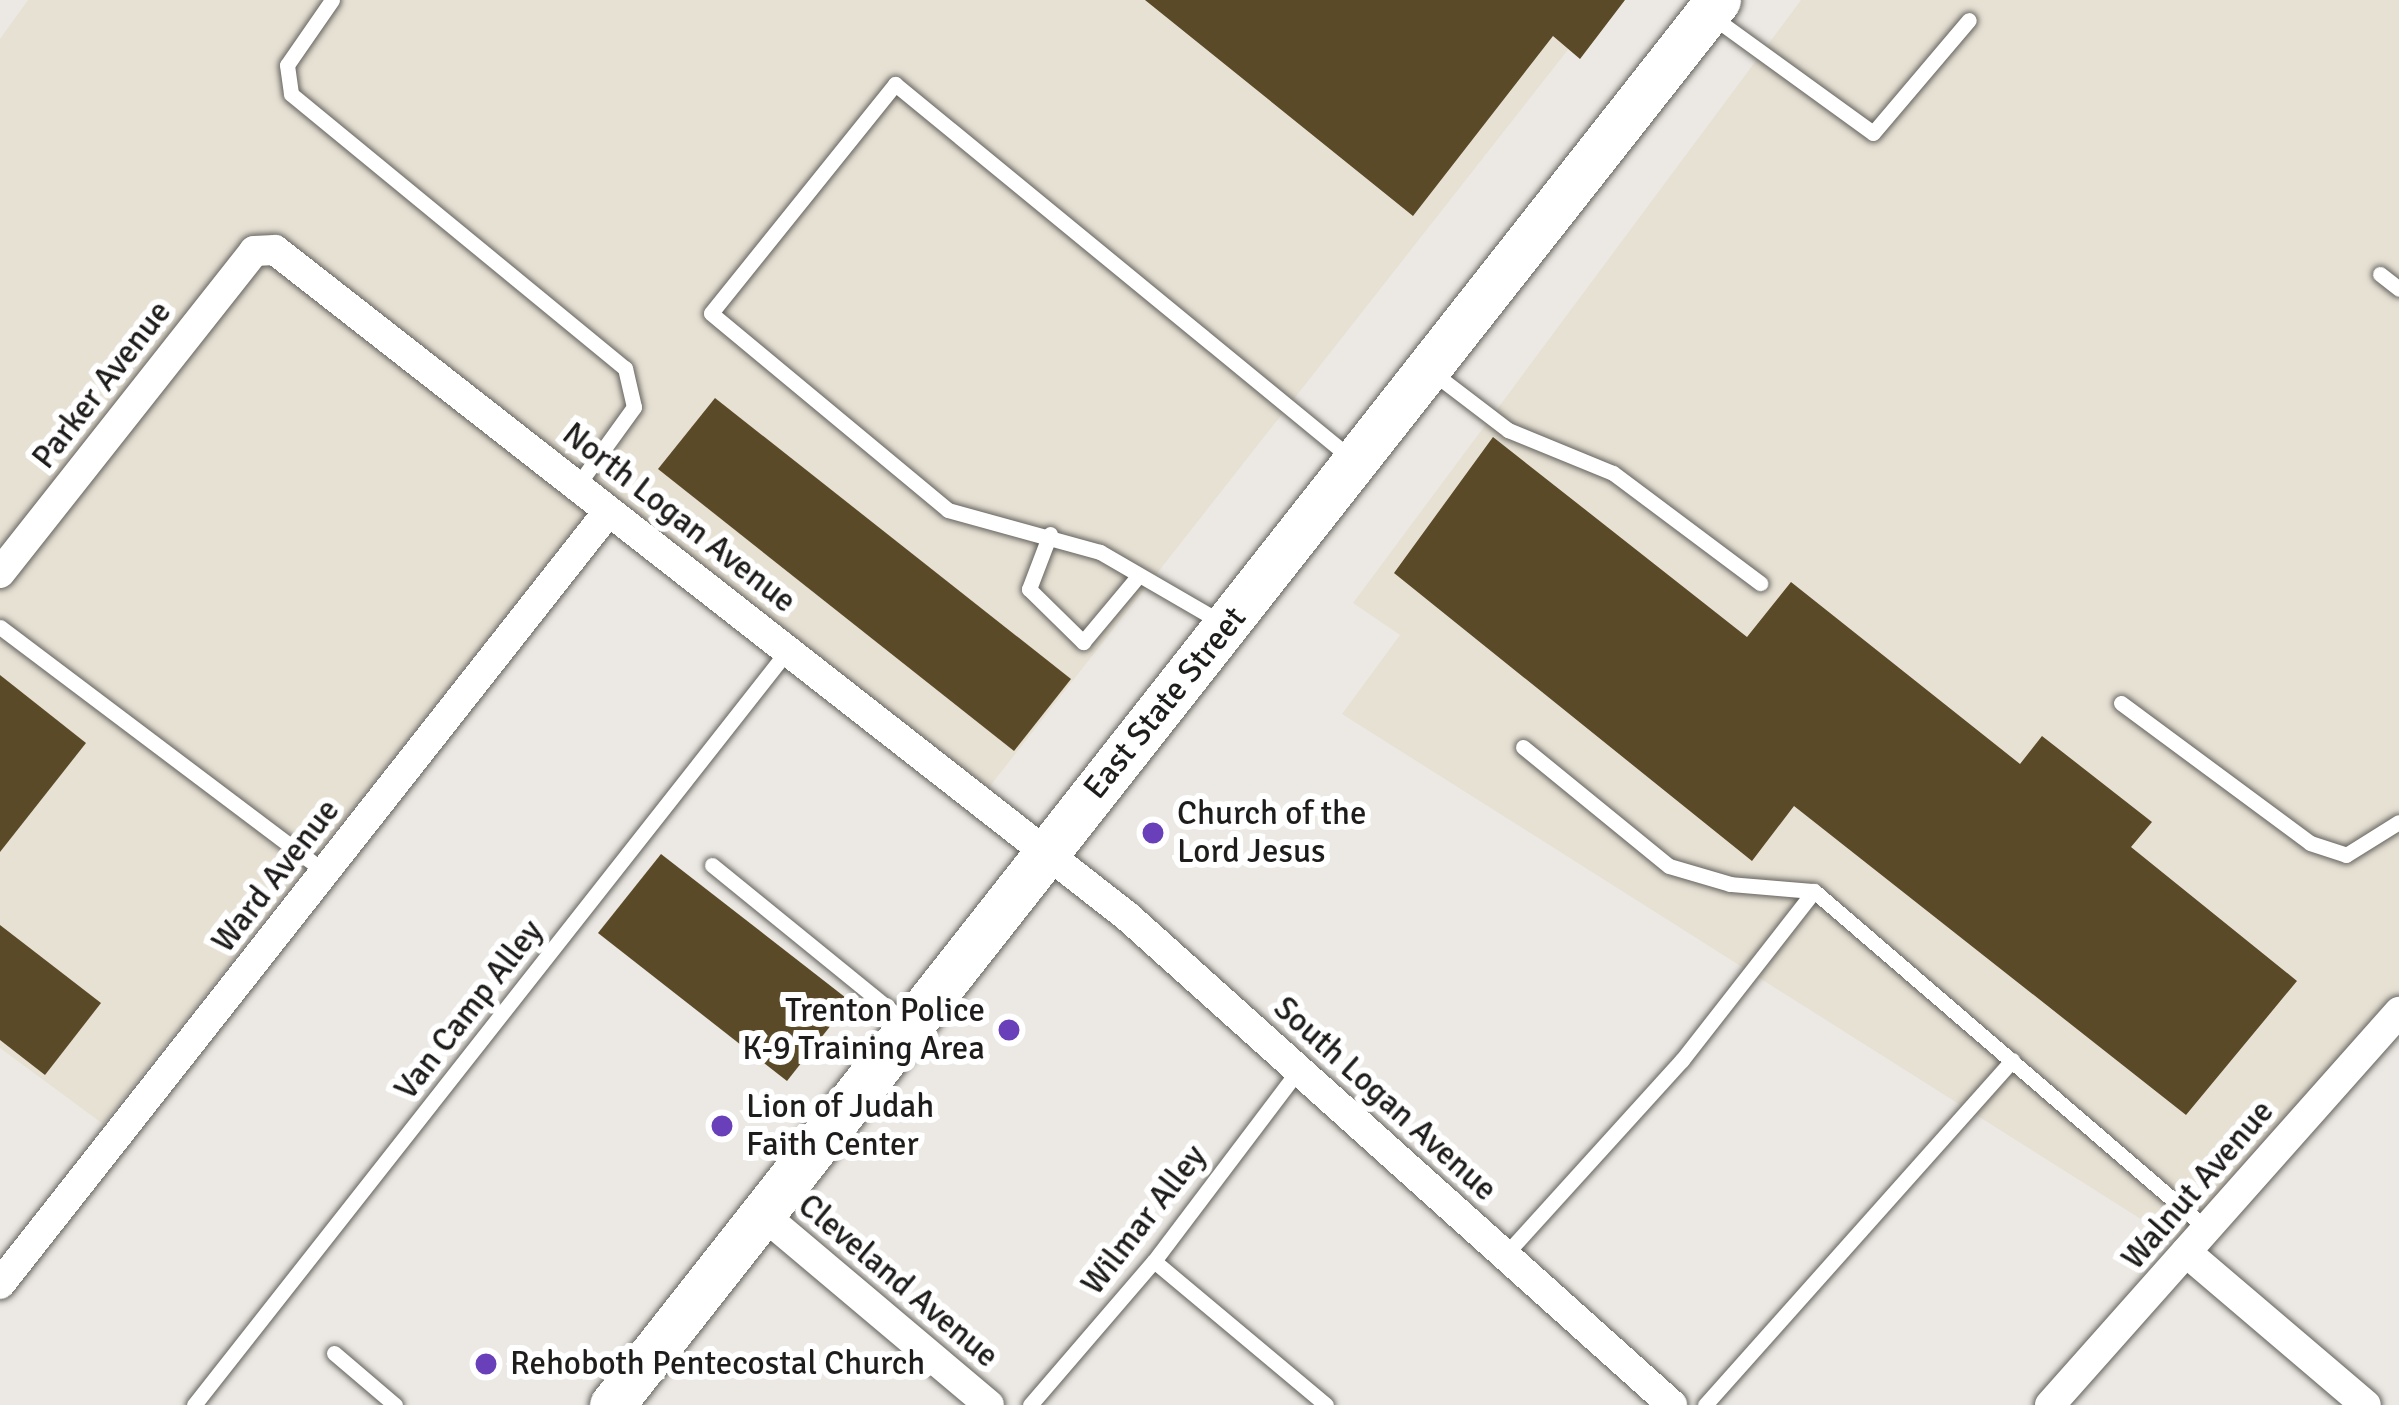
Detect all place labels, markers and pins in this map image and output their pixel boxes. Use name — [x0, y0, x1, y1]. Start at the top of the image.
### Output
place label: Church of the Lord Jesus — [1177, 794, 1367, 872]
marker: Church of the Lord Jesus — [1140, 820, 1166, 846]
place label: Trenton Police K-9 Training Area — [742, 991, 985, 1069]
marker: Trenton Police K-9 Training Area — [996, 1017, 1022, 1043]
place label: Lion of Judah Faith Center — [746, 1087, 934, 1165]
marker: Lion of Judah Faith Center — [709, 1113, 735, 1139]
place label: Rehoboth Pentecostal Church — [510, 1344, 925, 1384]
marker: Rehoboth Pentecostal Church — [473, 1351, 499, 1377]

